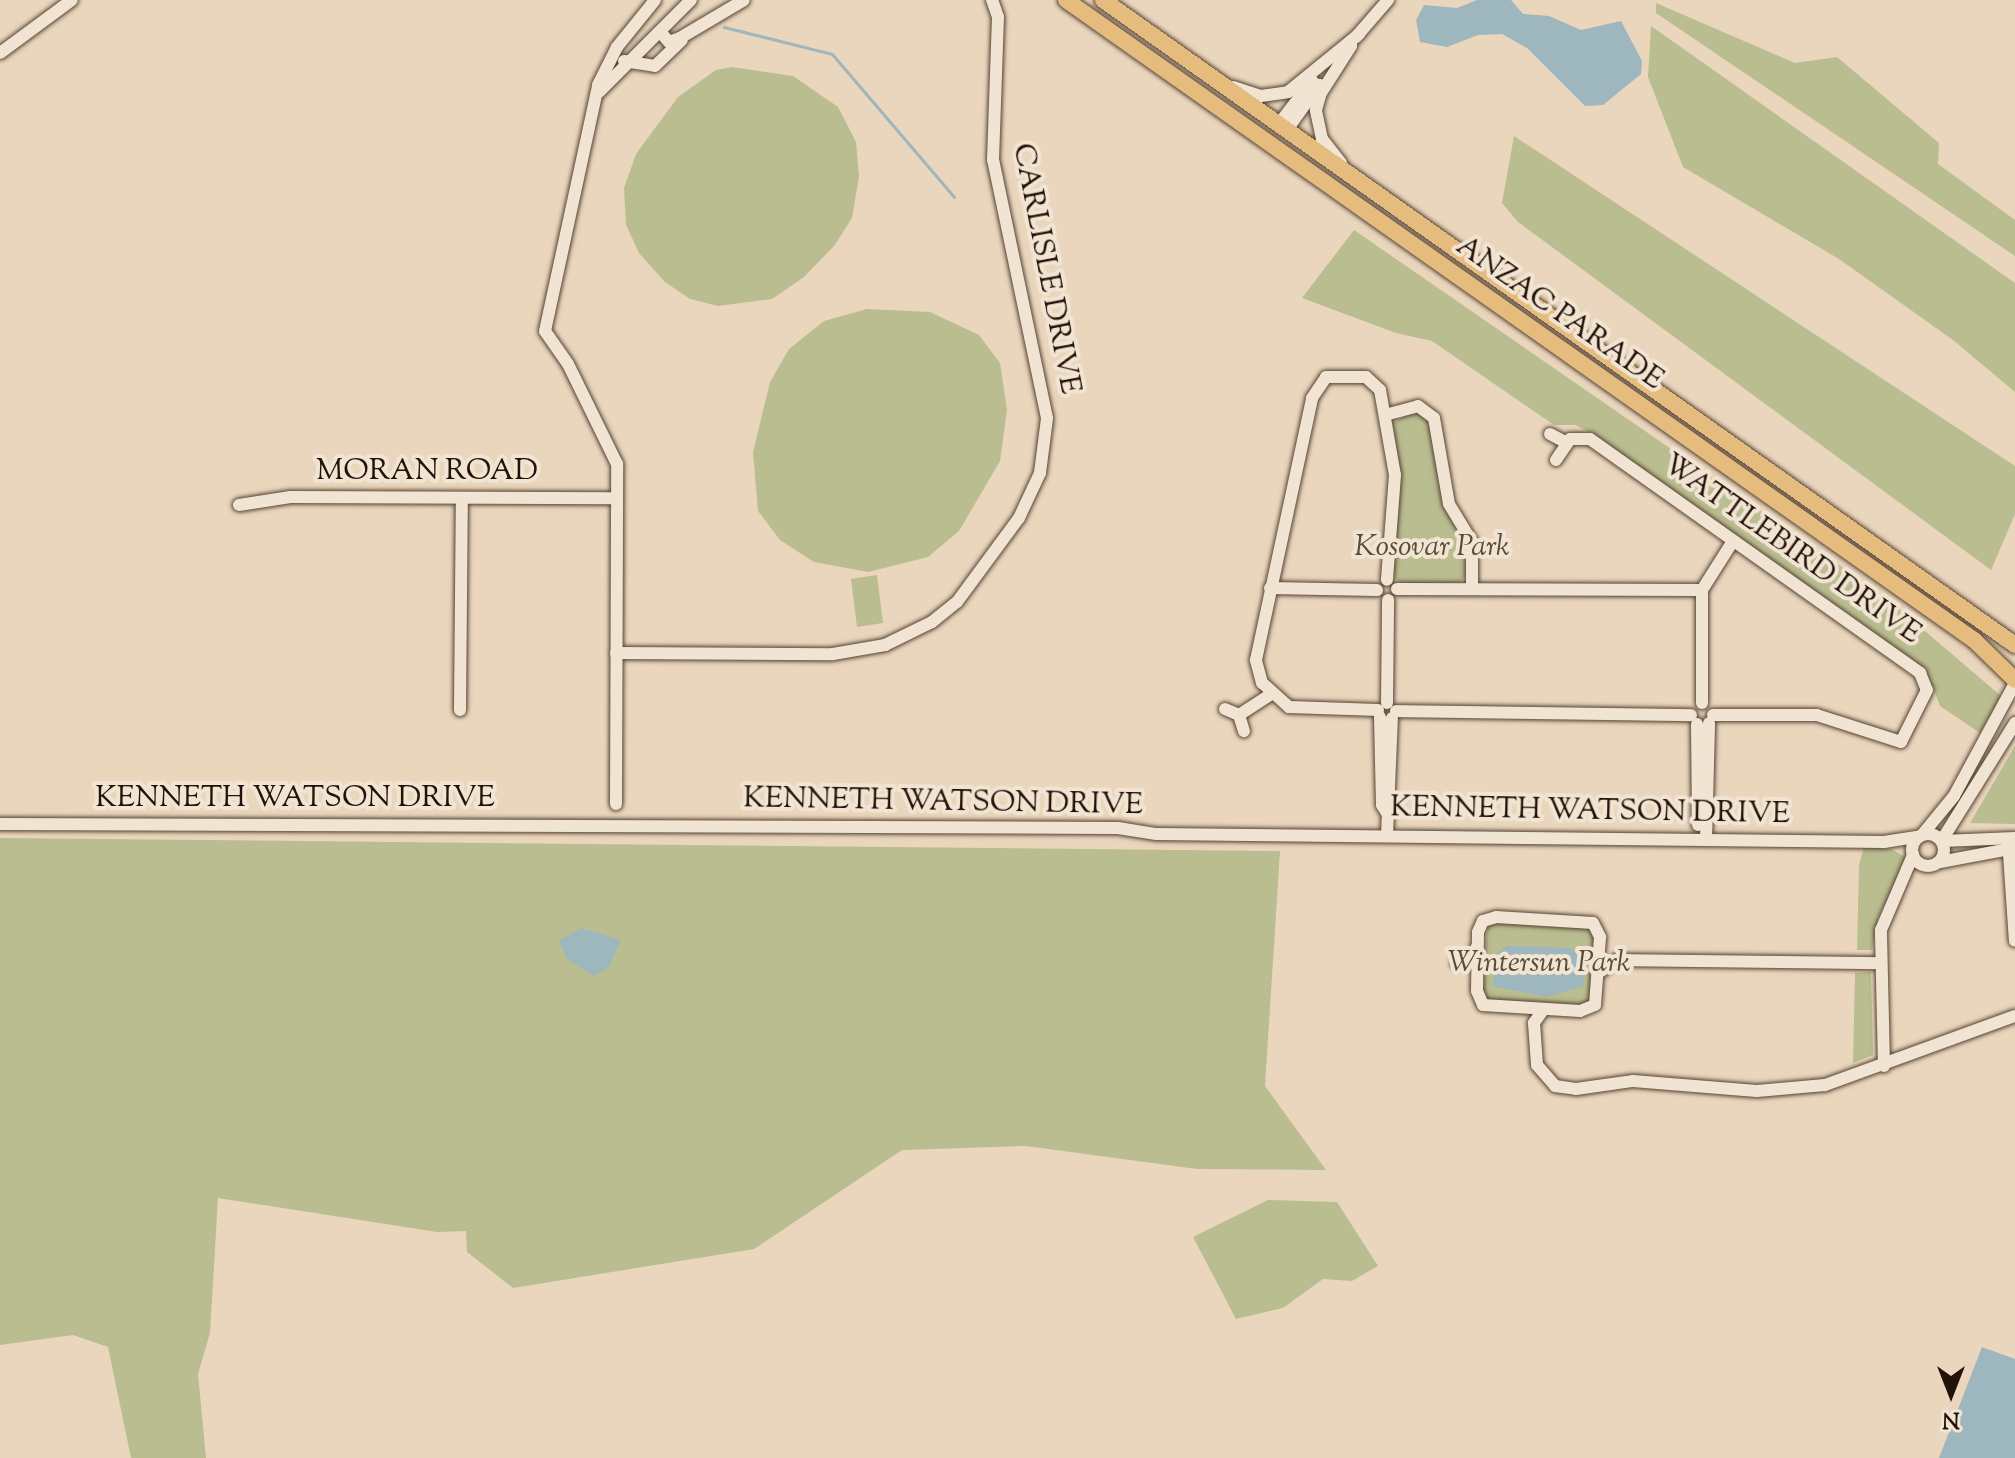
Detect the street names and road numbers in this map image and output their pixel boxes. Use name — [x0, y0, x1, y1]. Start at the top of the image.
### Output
street label: CARLISLE DRIVE — [1003, 141, 1087, 397]
street label: ANZAC PARADE — [1448, 229, 1670, 399]
street label: WATTLEBIRD DRIVE — [1655, 447, 1927, 653]
street label: MORAN ROAD — [316, 454, 538, 490]
street label: KENNETH WATSON DRIVE — [95, 781, 495, 817]
street label: KENNETH WATSON DRIVE — [743, 782, 1143, 824]
street label: KENNETH WATSON DRIVE — [1390, 791, 1790, 833]

